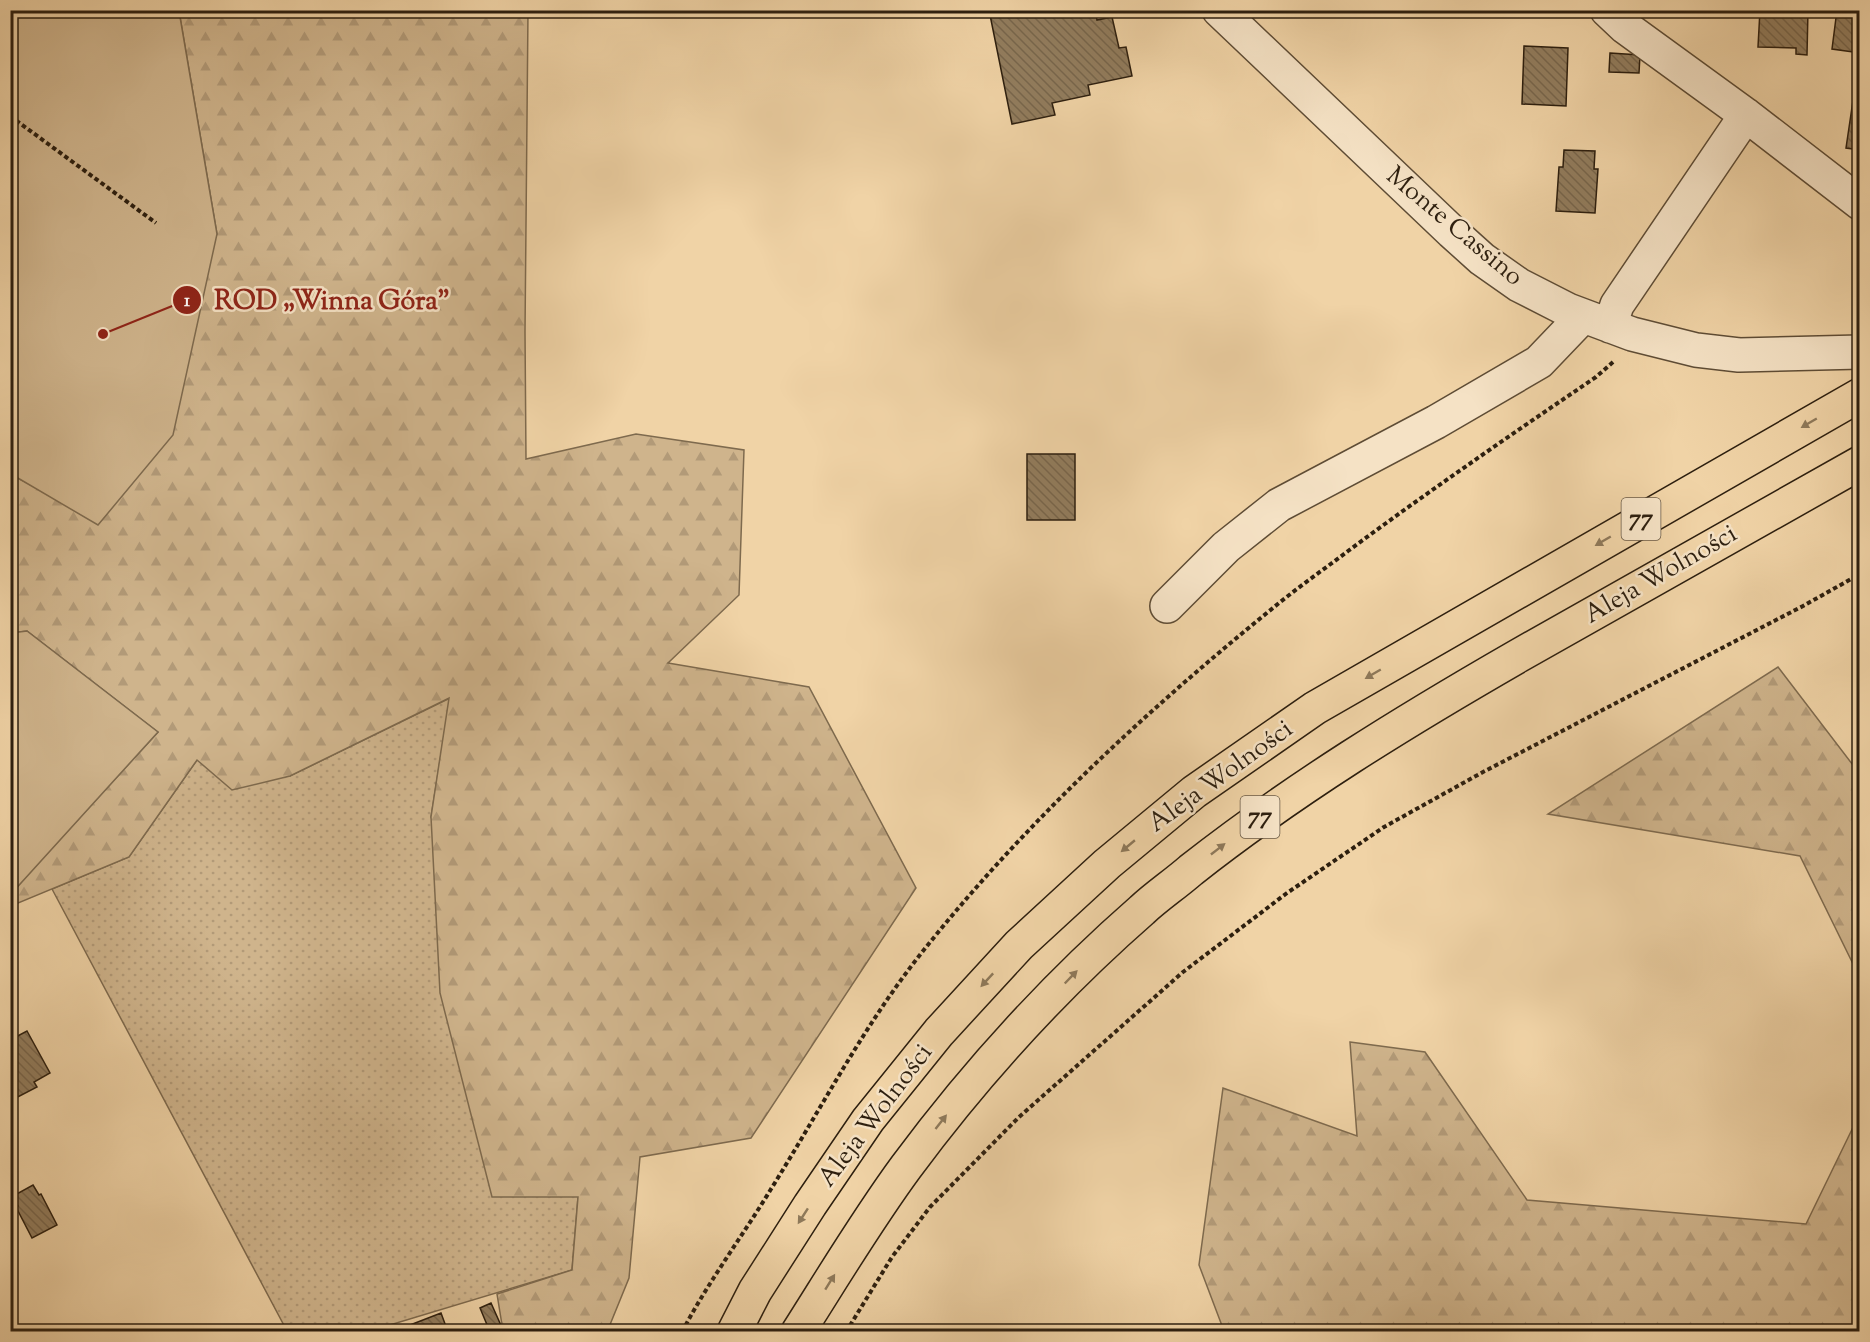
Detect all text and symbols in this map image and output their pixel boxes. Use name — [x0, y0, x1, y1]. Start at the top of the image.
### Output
street label: Monte Cassino — [1377, 158, 1531, 296]
callout: ROD „Winna Góra” — [172, 277, 462, 322]
text: ROD „Winna Góra” — [214, 283, 450, 322]
text: 1 — [184, 289, 191, 315]
one-way arrow — [1800, 418, 1817, 428]
road number: 77 — [1622, 498, 1660, 540]
street label: Aleja Wolności — [1578, 516, 1744, 634]
one-way arrow — [1595, 536, 1611, 547]
one-way arrow — [1365, 668, 1381, 679]
street label: Aleja Wolności — [1141, 712, 1301, 842]
road number: 77 — [1240, 796, 1280, 838]
one-way arrow — [1120, 840, 1136, 853]
one-way arrow — [1210, 843, 1226, 856]
one-way arrow — [1064, 970, 1078, 985]
one-way arrow — [981, 972, 994, 987]
street label: Aleja Wolności — [810, 1037, 942, 1195]
one-way arrow — [935, 1114, 947, 1130]
one-way arrow — [797, 1208, 808, 1225]
one-way arrow — [824, 1274, 835, 1290]

